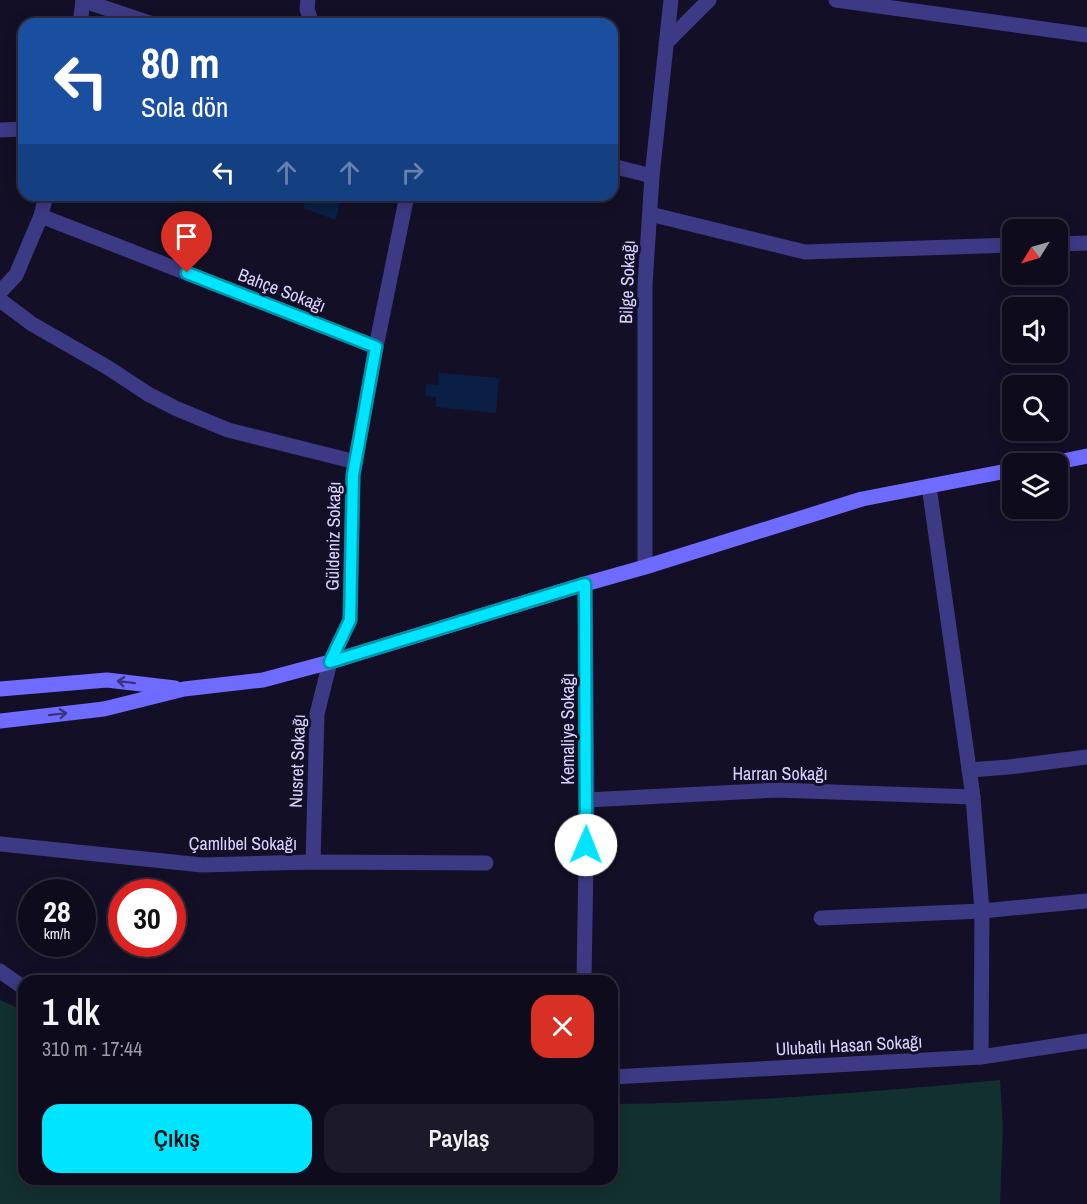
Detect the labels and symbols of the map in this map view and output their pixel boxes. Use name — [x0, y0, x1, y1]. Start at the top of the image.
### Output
pin — [161, 211, 212, 273]
north arrow — [1002, 219, 1068, 285]
street label: Bilge Sokağı — [613, 240, 641, 324]
street label: Bahçe Sokağı — [235, 262, 329, 318]
street label: Güldeniz Sokağı — [320, 481, 346, 591]
street label: Kemaliye Sokağı — [555, 673, 580, 785]
one-way arrow — [117, 676, 137, 687]
one-way arrow — [48, 708, 67, 719]
street label: Nusret Sokağı — [283, 714, 311, 808]
street label: Harran Sokağı — [732, 761, 828, 786]
position arrow — [554, 813, 618, 877]
street label: Çamlıbel Sokağı — [189, 831, 297, 856]
speed limit sign: 30 — [108, 879, 186, 957]
street label: Ulubatlı Hasan Sokağı — [775, 1029, 923, 1061]

